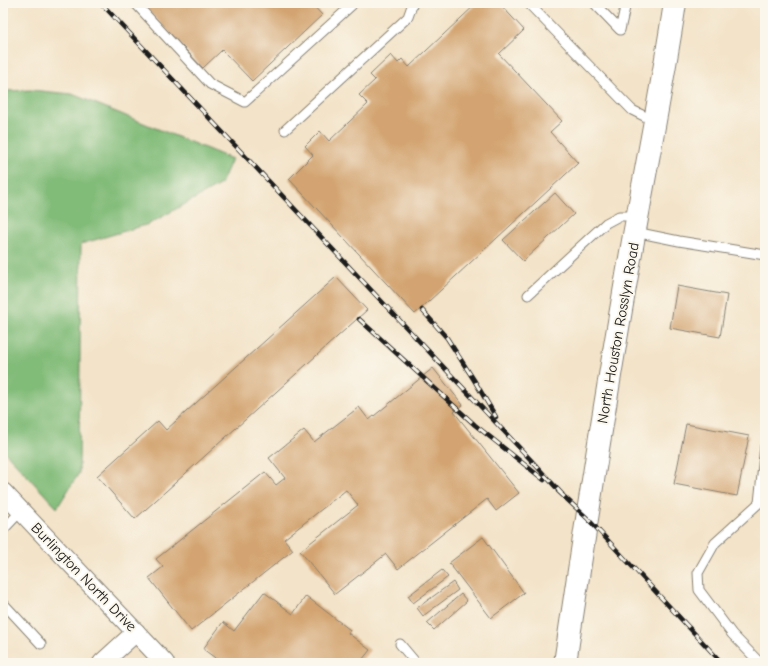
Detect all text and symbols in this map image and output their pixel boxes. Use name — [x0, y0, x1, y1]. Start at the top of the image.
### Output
street label: North Houston Rosslyn Road — [593, 241, 643, 425]
street label: Burlington North Drive — [27, 519, 141, 636]

